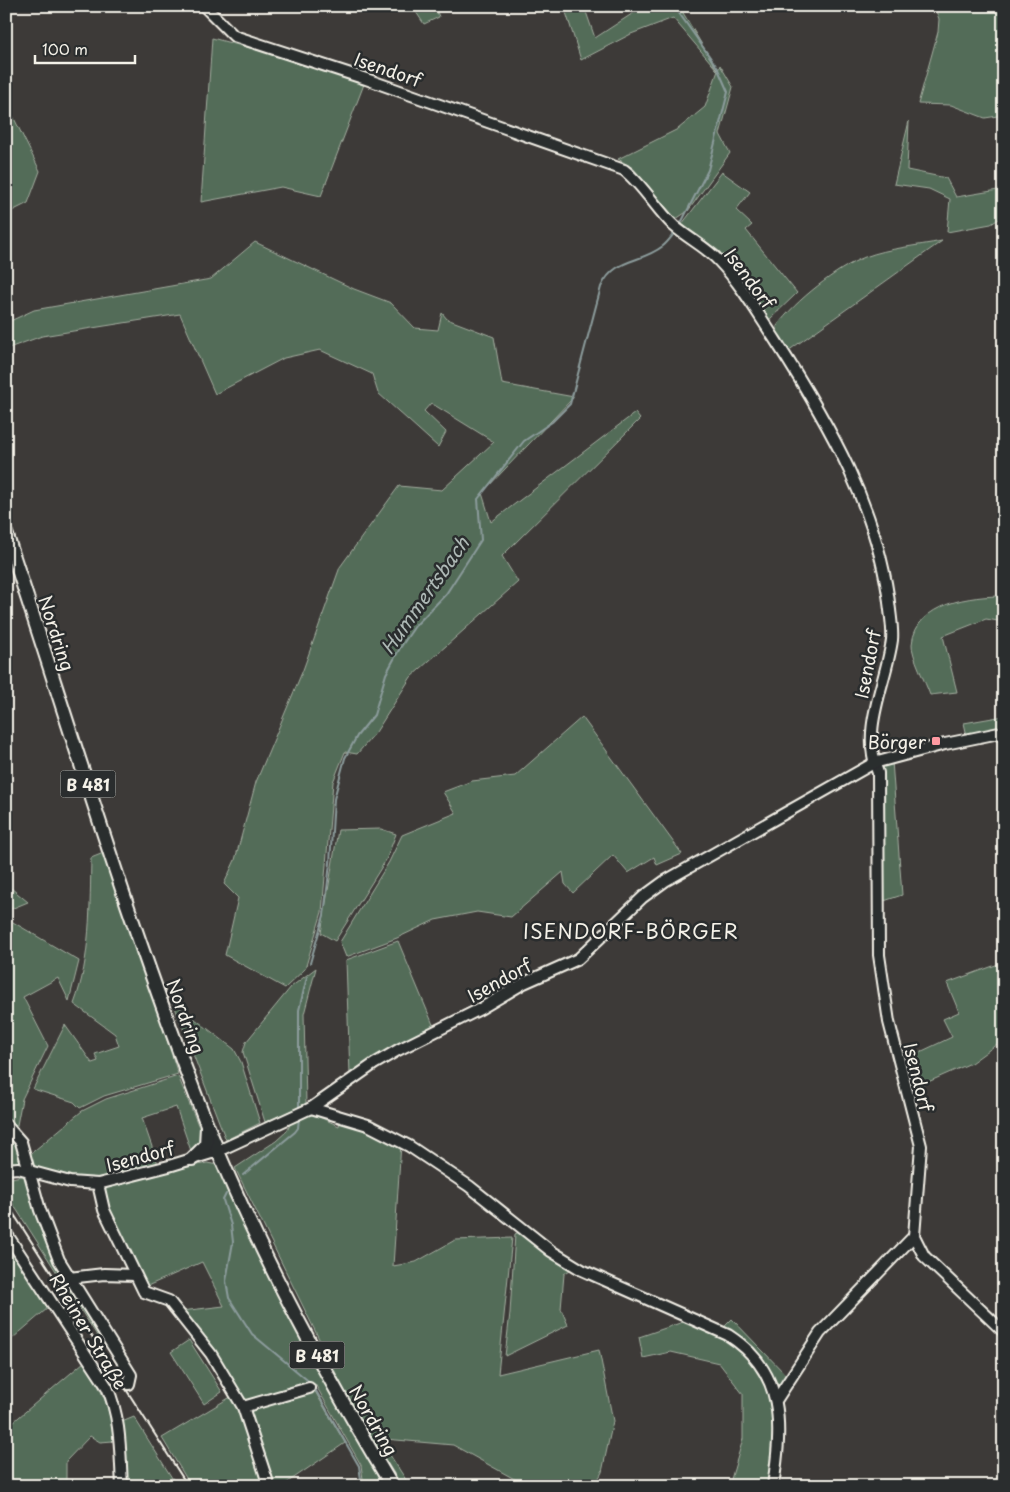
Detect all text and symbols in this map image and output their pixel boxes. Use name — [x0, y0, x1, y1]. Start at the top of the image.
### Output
scale bar — [35, 32, 135, 64]
text: 100 m — [42, 37, 88, 60]
street label: Isendorf — [350, 45, 427, 94]
street label: Isendorf — [718, 242, 783, 316]
water label: Hummertsbach — [373, 530, 476, 660]
street label: Nordring — [32, 592, 82, 674]
street label: Isendorf — [847, 625, 887, 701]
place label: Börger — [868, 728, 927, 755]
marker: Börger — [930, 735, 942, 747]
road number: B 481 — [61, 771, 116, 798]
district label: ISENDORF-BÖRGER — [523, 916, 739, 946]
street label: Isendorf — [462, 950, 538, 1009]
street label: Nordring — [160, 975, 212, 1057]
street label: Isendorf — [897, 1040, 941, 1116]
street label: Isendorf — [103, 1133, 179, 1178]
street label: Rheiner Straße — [44, 1268, 134, 1394]
road number: B 481 — [290, 1342, 344, 1368]
street label: Nordring — [343, 1380, 405, 1460]

